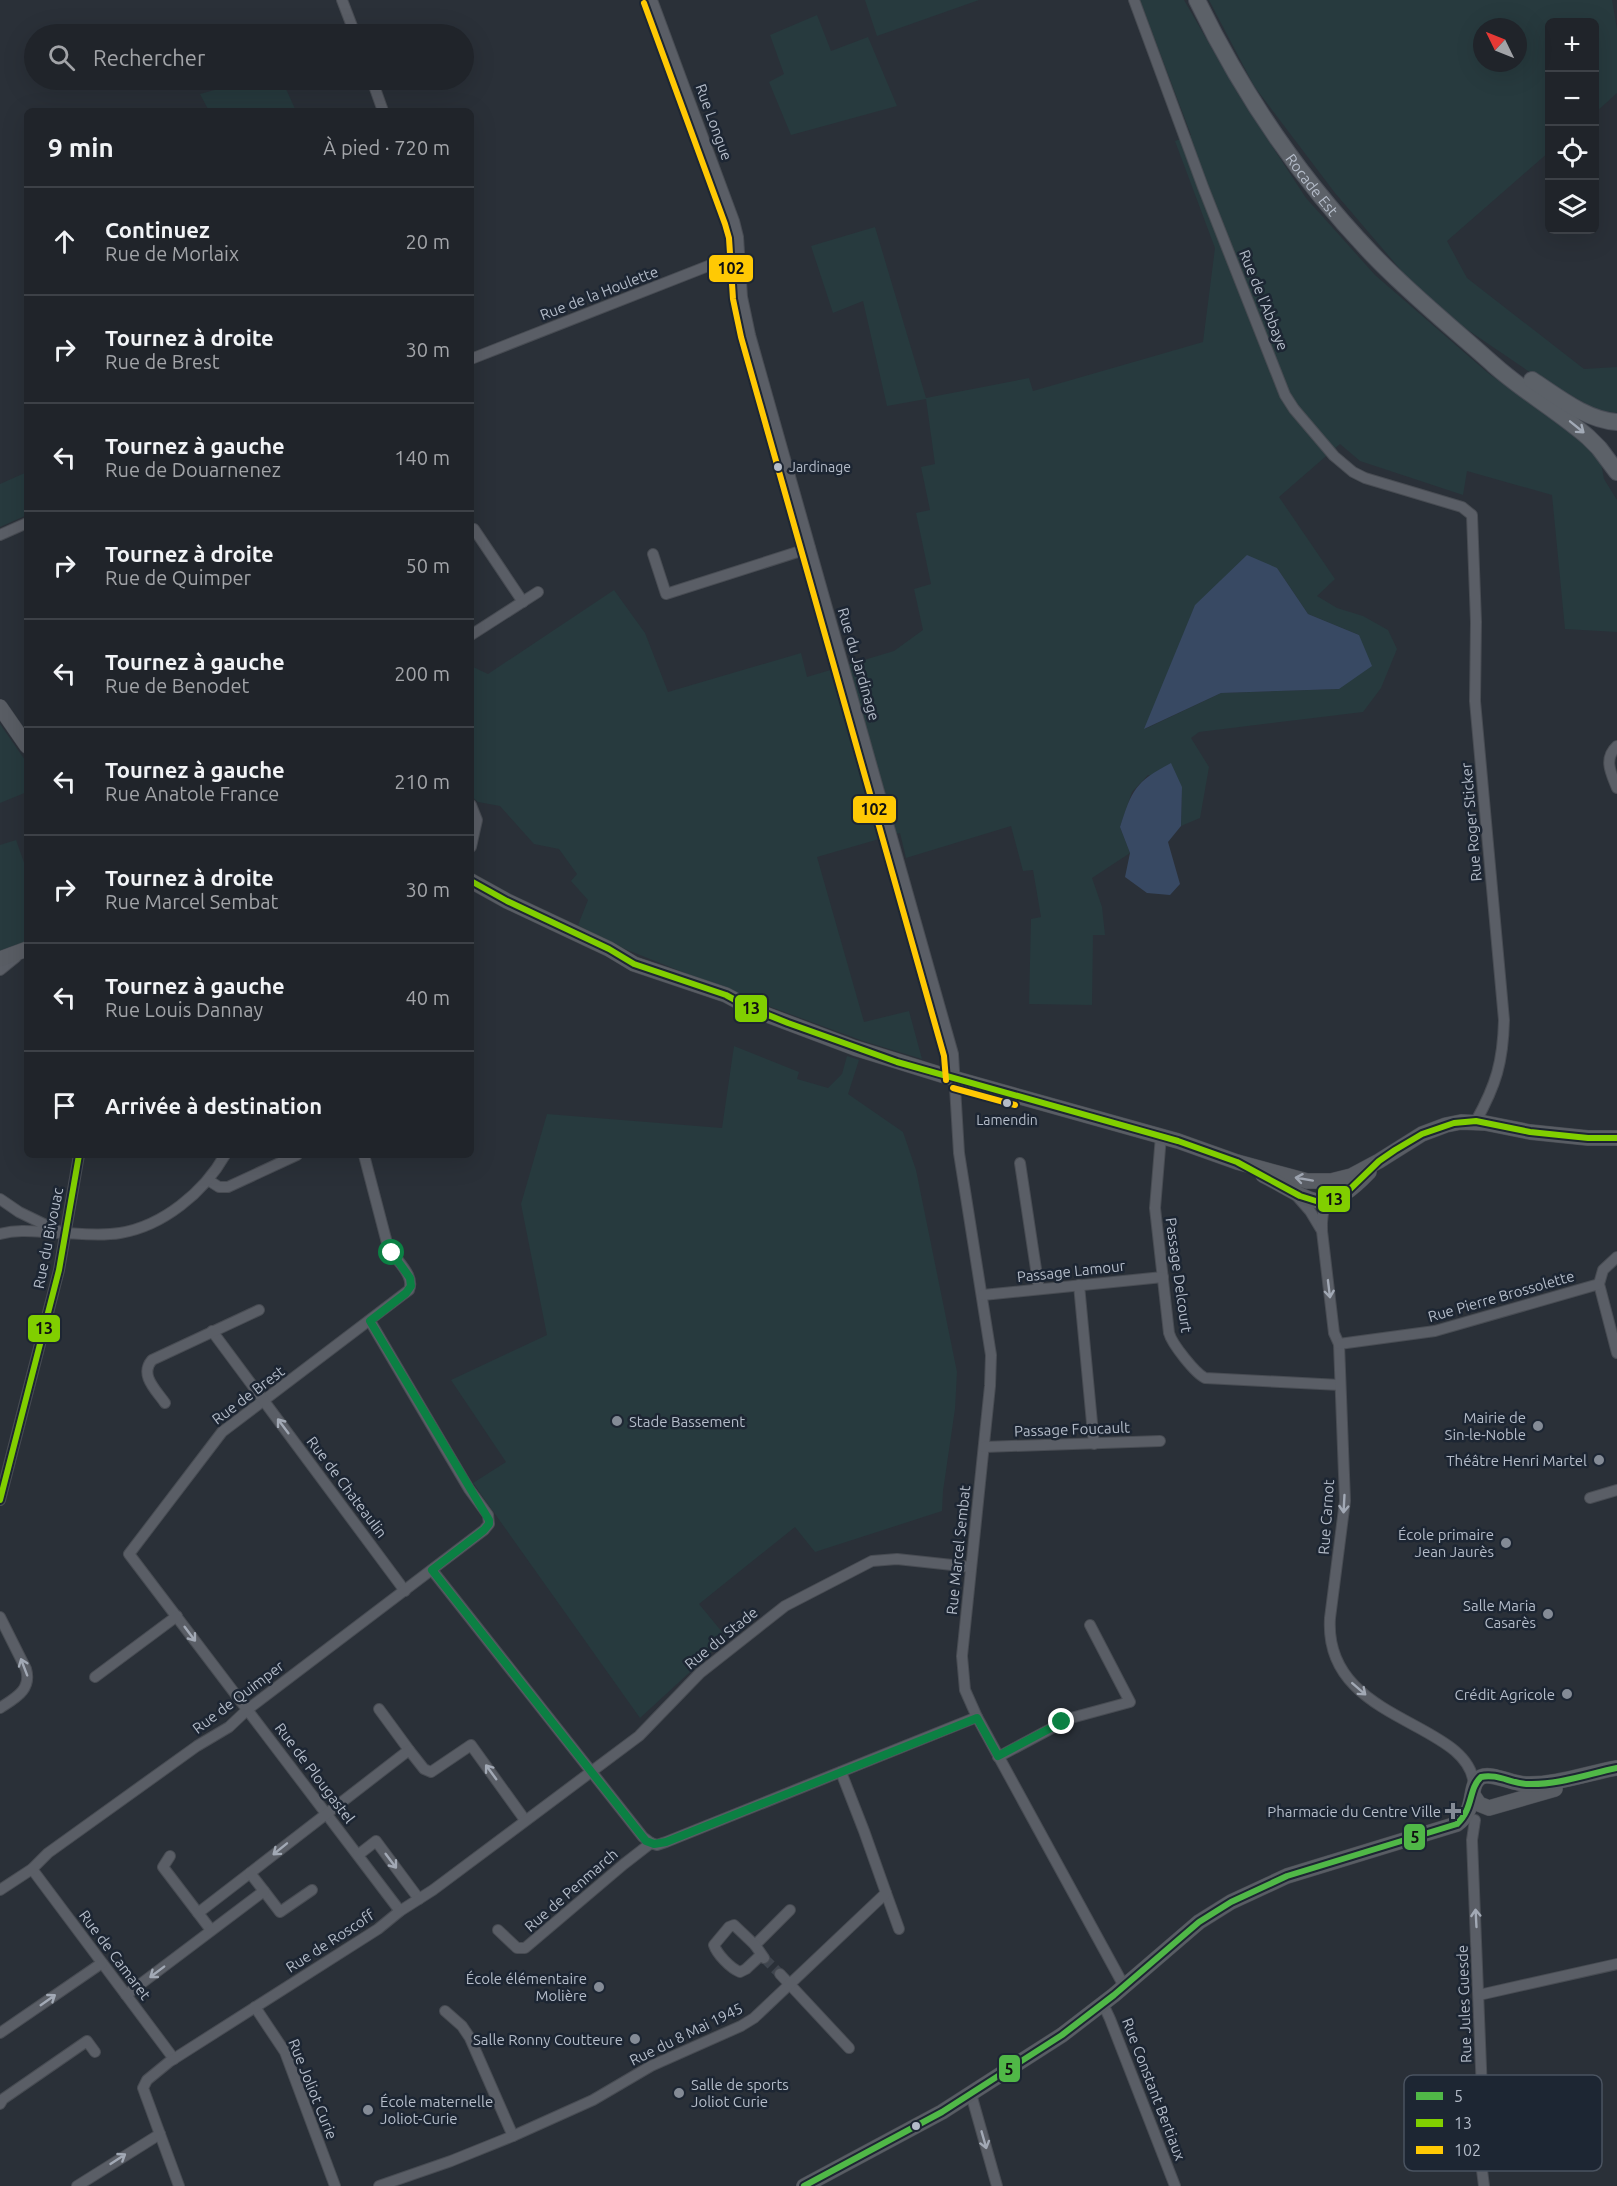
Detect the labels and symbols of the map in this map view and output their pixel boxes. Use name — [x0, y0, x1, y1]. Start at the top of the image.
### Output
north arrow — [1473, 18, 1527, 72]
street label: Rue Longue — [692, 81, 736, 163]
street label: Rocade Est — [1283, 150, 1342, 219]
street label: Rue de l'Abbaye — [1236, 247, 1292, 353]
line badge: 102 — [708, 254, 754, 283]
text: 102 — [717, 259, 745, 277]
street label: Rue de la Houlette — [537, 263, 661, 323]
one-way arrow — [1568, 420, 1584, 433]
place label: Jardinage — [789, 459, 851, 475]
marker: Jardinage — [772, 461, 784, 473]
street label: Rue du Jardinage — [835, 606, 883, 722]
street label: Rue Roger Sticker — [1457, 761, 1485, 882]
line badge: 102 — [852, 795, 897, 824]
text: 102 — [860, 800, 888, 818]
line badge: 13 — [734, 994, 768, 1023]
text: 13 — [742, 999, 760, 1017]
marker: Lamendin — [1001, 1097, 1013, 1109]
place label: Lamendin — [976, 1112, 1038, 1128]
one-way arrow — [1295, 1174, 1315, 1185]
line badge: 13 — [1317, 1185, 1351, 1213]
street label: Rue du Bivouac — [30, 1186, 66, 1290]
text: 13 — [1325, 1190, 1343, 1208]
street label: Passage Delcourt — [1162, 1216, 1196, 1334]
route start — [378, 1239, 404, 1265]
street label: Passage Lamour — [1016, 1257, 1126, 1285]
street label: Rue Pierre Brossolette — [1426, 1267, 1576, 1325]
one-way arrow — [1324, 1279, 1335, 1299]
line badge: 13 — [27, 1314, 61, 1343]
text: 13 — [35, 1319, 53, 1337]
street label: Rue de Brest — [209, 1362, 288, 1428]
place label: Mairie de Sin-le-Noble — [1445, 1409, 1526, 1443]
place label: Stade Bassement — [629, 1413, 745, 1430]
marker: Stade Bassement — [610, 1414, 624, 1428]
one-way arrow — [276, 1418, 289, 1434]
street label: Passage Foucault — [1014, 1418, 1130, 1440]
marker: Mairie de Sin-le-Noble — [1531, 1419, 1545, 1433]
street label: Rue de Chateaulin — [303, 1433, 391, 1541]
place label: Théâtre Henri Martel — [1446, 1452, 1587, 1469]
marker: Théâtre Henri Martel — [1592, 1453, 1606, 1467]
street label: Rue Carnot — [1315, 1479, 1337, 1555]
street label: Rue Marcel Sembat — [943, 1484, 973, 1616]
one-way arrow — [1339, 1493, 1350, 1513]
place label: École primaire Jean Jaurès — [1398, 1526, 1494, 1560]
marker: École primaire Jean Jaurès — [1499, 1536, 1513, 1550]
place label: Salle Maria Casarès — [1463, 1597, 1536, 1631]
street label: Rue du Stade — [681, 1603, 761, 1673]
marker: Salle Maria Casarès — [1541, 1607, 1555, 1621]
one-way arrow — [184, 1625, 197, 1641]
street label: Rue de Quimper — [189, 1657, 287, 1737]
one-way arrow — [18, 1658, 29, 1677]
one-way arrow — [1351, 1682, 1366, 1696]
place label: Crédit Agricole — [1454, 1686, 1555, 1703]
marker: Crédit Agricole — [1560, 1687, 1574, 1701]
route end — [1048, 1708, 1074, 1734]
street label: Rue de Plougastel — [272, 1719, 358, 1827]
one-way arrow — [485, 1765, 497, 1781]
place label: Pharmacie du Centre Ville — [1267, 1803, 1441, 1820]
marker: Pharmacie du Centre Ville — [1446, 1804, 1460, 1818]
line badge: 5 — [1403, 1823, 1426, 1851]
text: 5 — [1410, 1828, 1420, 1846]
one-way arrow — [273, 1842, 288, 1856]
street label: Rue de Penmarch — [521, 1845, 621, 1935]
one-way arrow — [385, 1852, 397, 1868]
street label: Rue de Roscoff — [283, 1906, 378, 1976]
street label: Rue de Camaret — [76, 1907, 154, 2003]
one-way arrow — [1470, 1909, 1481, 1928]
street label: Rue Jules Guesde — [1453, 1945, 1475, 2063]
one-way arrow — [149, 1965, 165, 1978]
place label: École élémentaire Molière — [466, 1970, 587, 2004]
marker: École élémentaire Molière — [592, 1980, 606, 1994]
one-way arrow — [39, 1994, 56, 2006]
street label: Rue du 8 Mai 1945 — [627, 1999, 745, 2069]
street label: Rue Constant Bertiaux — [1119, 2015, 1189, 2163]
place label: Salle Ronny Coutteure — [473, 2031, 623, 2048]
marker: Salle Ronny Coutteure — [628, 2032, 642, 2046]
street label: Rue Joliot Curie — [285, 2036, 341, 2142]
line badge: 5 — [998, 2054, 1021, 2083]
text: 5 — [1004, 2060, 1014, 2078]
legend — [1404, 2075, 1602, 2171]
place label: Salle de sports Joliot Curie — [691, 2076, 789, 2110]
marker: Salle de sports Joliot Curie — [672, 2086, 686, 2100]
text: 5 — [1454, 2087, 1463, 2105]
place label: École maternelle Joliot-Curie — [380, 2093, 493, 2127]
marker: École maternelle Joliot-Curie — [361, 2103, 375, 2117]
text: 13 — [1454, 2114, 1472, 2132]
unlabelled marker — [910, 2120, 922, 2132]
one-way arrow — [979, 2130, 990, 2149]
text: 102 — [1454, 2141, 1481, 2159]
one-way arrow — [109, 2153, 126, 2165]

